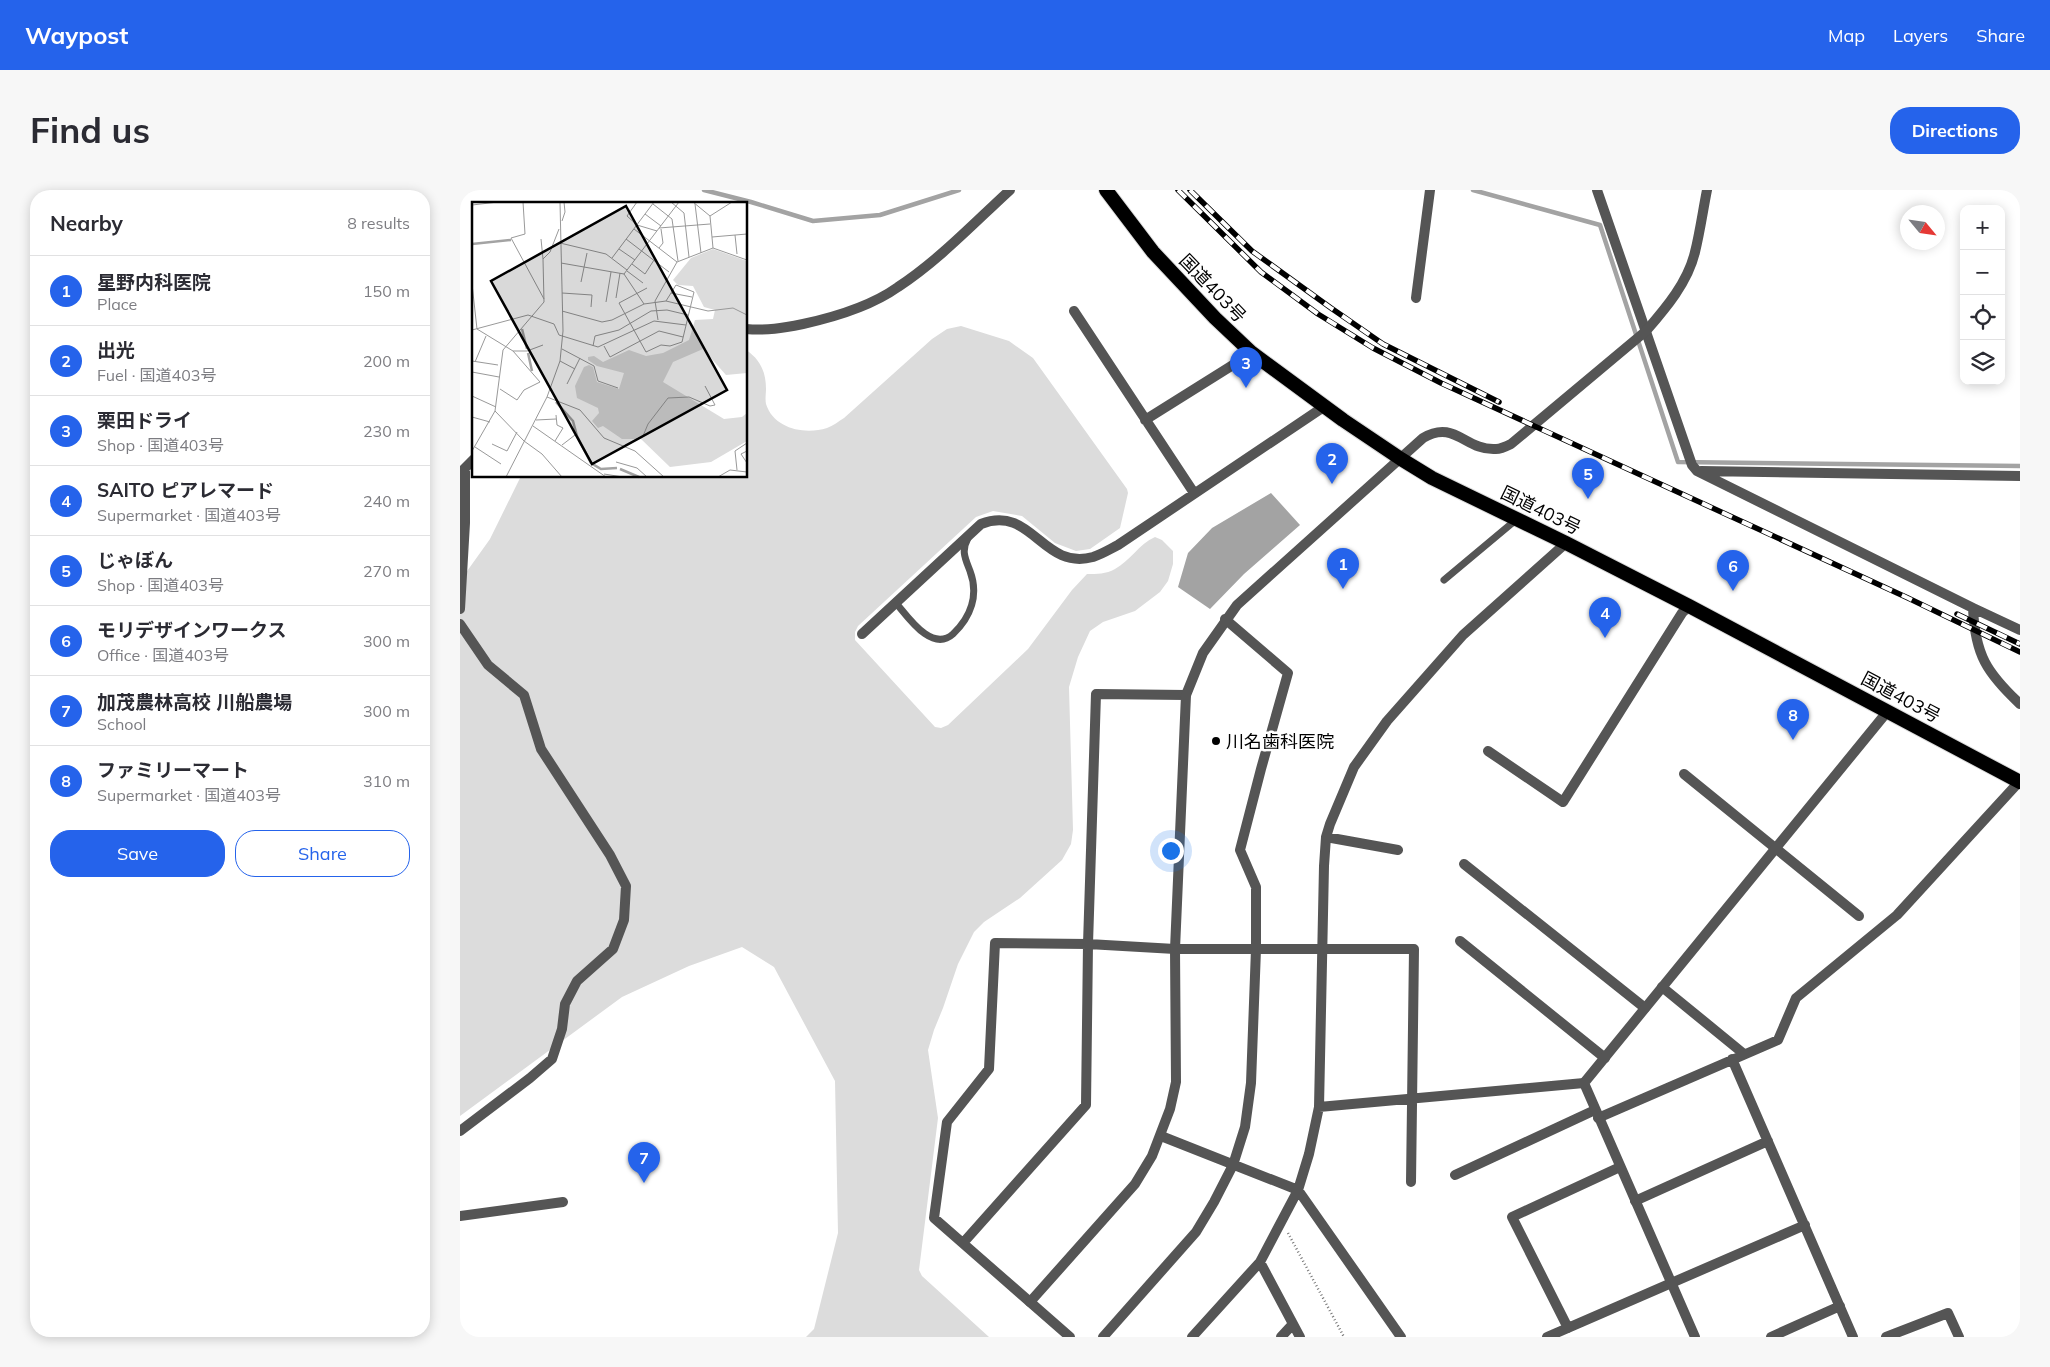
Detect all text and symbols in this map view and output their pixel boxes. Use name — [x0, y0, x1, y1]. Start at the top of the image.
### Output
text: Waypost — [25, 20, 128, 50]
text: Map — [1828, 24, 1865, 47]
text: Layers — [1893, 24, 1948, 47]
text: Share — [1976, 24, 2025, 47]
button: Directions — [1890, 107, 2020, 154]
text: Find us — [30, 108, 150, 152]
inset map — [472, 202, 748, 478]
north arrow — [1900, 205, 1945, 250]
map controls — [1960, 205, 2005, 385]
button: + — [1960, 205, 2005, 250]
text: Nearby — [50, 210, 123, 236]
text: 8 results — [347, 213, 410, 233]
street label: 国道403号 — [1175, 249, 1251, 327]
button: − — [1960, 250, 2005, 295]
text: 星野内科医院 — [97, 270, 211, 294]
text: 1 — [61, 281, 71, 301]
text: 150 m — [363, 281, 410, 301]
text: Place — [97, 294, 137, 314]
button: locate — [1960, 295, 2005, 340]
text: 出光 — [97, 338, 135, 362]
button: layers — [1960, 340, 2005, 385]
pin: 3 — [1230, 347, 1262, 388]
text: 2 — [61, 351, 71, 371]
text: 200 m — [363, 351, 410, 371]
text: Fuel · 国道403号 — [97, 365, 216, 385]
text: 栗田ドライ — [97, 408, 192, 432]
text: 3 — [61, 421, 71, 441]
text: 230 m — [363, 421, 410, 441]
text: Shop · 国道403号 — [97, 435, 224, 455]
pin: 2 — [1316, 443, 1348, 484]
pin: 5 — [1572, 458, 1604, 499]
text: SAITO ピアレマード — [97, 478, 274, 502]
street label: 国道403号 — [1497, 481, 1585, 539]
text: 4 — [61, 491, 71, 511]
text: 240 m — [363, 491, 410, 511]
text: Supermarket · 国道403号 — [97, 505, 281, 525]
text: じゃぼん — [97, 548, 173, 572]
pin: 1 — [1327, 548, 1359, 589]
pin: 6 — [1717, 550, 1749, 591]
text: 5 — [61, 561, 71, 581]
text: 270 m — [363, 561, 410, 581]
text: Shop · 国道403号 — [97, 575, 224, 595]
pin: 4 — [1589, 597, 1621, 638]
text: モリデザインワークス — [97, 618, 286, 642]
text: 6 — [61, 631, 71, 651]
text: 300 m — [363, 631, 410, 651]
text: Office · 国道403号 — [97, 645, 229, 665]
street label: 国道403号 — [1857, 667, 1945, 727]
text: 加茂農林高校 川船農場 — [97, 690, 292, 714]
pin: 8 — [1777, 699, 1809, 740]
text: 7 — [61, 701, 71, 721]
text: 300 m — [363, 701, 410, 721]
text: School — [97, 714, 146, 734]
place label: 川名歯科医院 — [1226, 730, 1334, 753]
marker: 川名歯科医院 — [1210, 735, 1222, 747]
text: ファミリーマート — [97, 758, 249, 782]
text: 8 — [61, 771, 71, 791]
text: 310 m — [363, 771, 410, 791]
text: Supermarket · 国道403号 — [97, 785, 281, 805]
button: Save — [50, 830, 225, 877]
button: Share — [235, 830, 410, 877]
your location — [1158, 838, 1184, 864]
pin: 7 — [628, 1142, 660, 1183]

